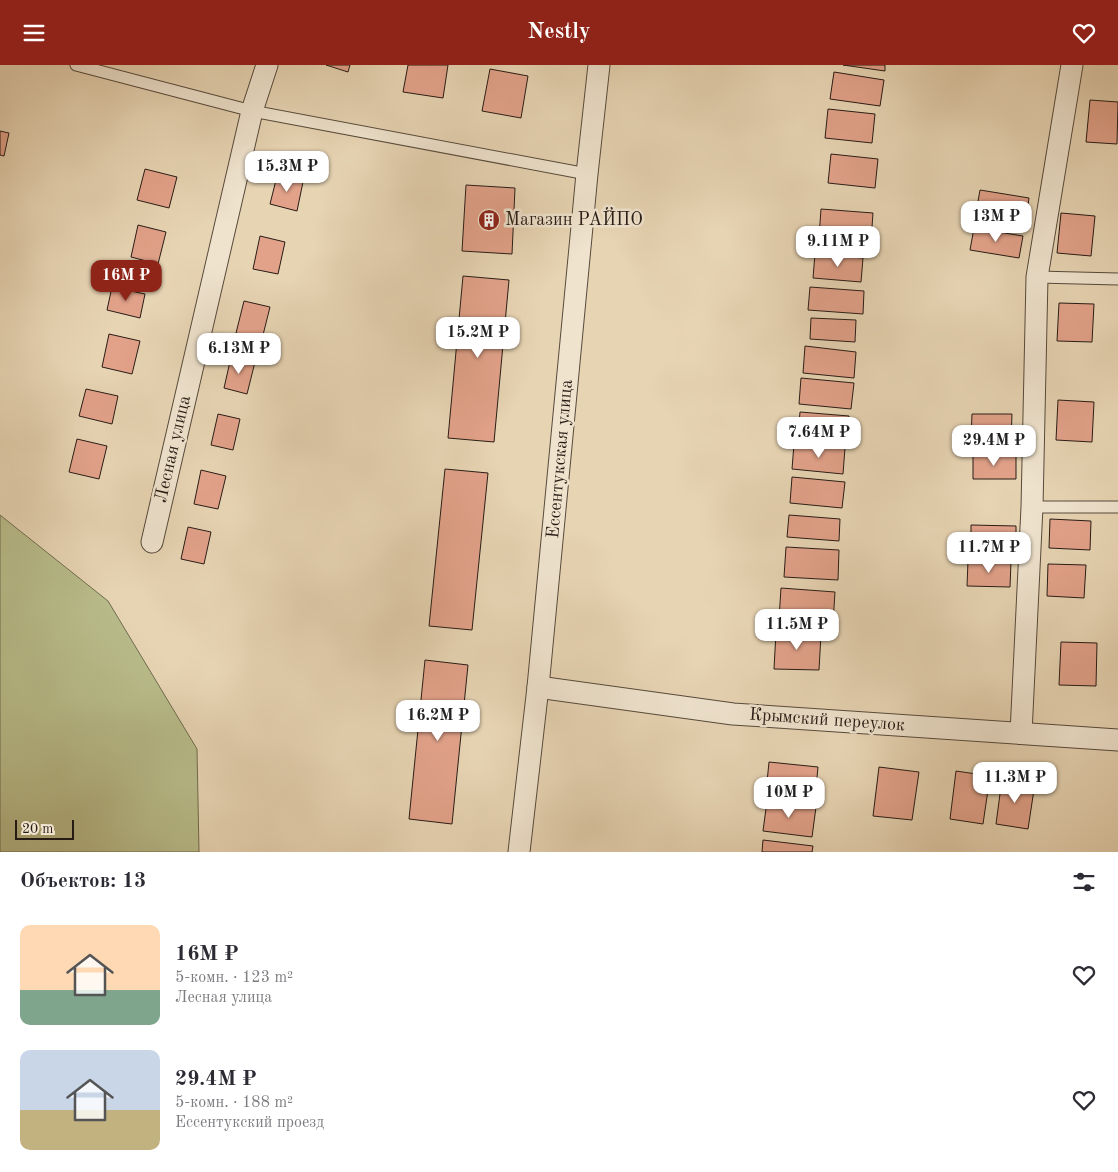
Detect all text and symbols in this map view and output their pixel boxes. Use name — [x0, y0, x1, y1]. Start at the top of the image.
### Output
icon: menu — [20, 19, 48, 47]
icon: heart — [1070, 19, 1098, 47]
text: Nestly — [528, 21, 590, 43]
pin: 15.3M ₽ — [241, 151, 333, 193]
text: 15.3M ₽ — [256, 159, 318, 175]
pin: 13M ₽ — [961, 201, 1031, 243]
place label: Магазин РАЙПО — [505, 207, 643, 229]
building icon: Магазин РАЙПО — [477, 208, 501, 232]
text: 13M ₽ — [972, 209, 1020, 225]
pin: 9.11M ₽ — [792, 225, 884, 268]
text: 9.11M ₽ — [807, 234, 869, 250]
pin: 16M ₽ — [91, 259, 161, 302]
text: 16M ₽ — [102, 268, 150, 284]
pin: 15.2M ₽ — [432, 317, 524, 359]
text: 15.2M ₽ — [447, 325, 509, 341]
pin: 6.13M ₽ — [193, 333, 285, 375]
text: 6.13M ₽ — [208, 341, 270, 357]
street label: Ессентукская улица — [544, 379, 576, 539]
street label: Лесная улица — [152, 394, 194, 504]
pin: 7.64M ₽ — [773, 417, 865, 459]
text: 7.64M ₽ — [788, 425, 850, 441]
pin: 29.4M ₽ — [948, 425, 1040, 467]
text: 29.4M ₽ — [963, 433, 1025, 449]
pin: 11.7M ₽ — [943, 531, 1035, 574]
text: 11.7M ₽ — [958, 540, 1020, 556]
pin: 11.5M ₽ — [751, 609, 843, 651]
text: 11.5M ₽ — [766, 617, 828, 633]
pin: 16.2M ₽ — [392, 699, 484, 742]
street label: Крымский переулок — [748, 706, 906, 734]
text: 16.2M ₽ — [407, 708, 469, 724]
pin: 11.3M ₽ — [969, 761, 1061, 804]
text: 11.3M ₽ — [984, 770, 1046, 786]
pin: 10M ₽ — [754, 777, 824, 819]
text: 10M ₽ — [765, 785, 813, 801]
scale bar — [15, 817, 74, 840]
text: 20 m — [22, 822, 53, 836]
icon: filters — [1070, 868, 1098, 896]
text: Объектов: 13 — [20, 871, 146, 892]
text: 16M ₽ — [175, 944, 239, 965]
icon: home — [60, 945, 120, 1005]
icon: heart — [1070, 961, 1098, 989]
text: 5-комн. · 123 m² — [175, 970, 293, 986]
text: Лесная улица — [175, 990, 272, 1006]
text: 29.4M ₽ — [175, 1069, 257, 1090]
icon: home — [60, 1070, 120, 1130]
icon: heart — [1070, 1086, 1098, 1114]
text: 5-комн. · 188 m² — [175, 1095, 293, 1111]
text: Ессентукский проезд — [175, 1115, 324, 1131]

